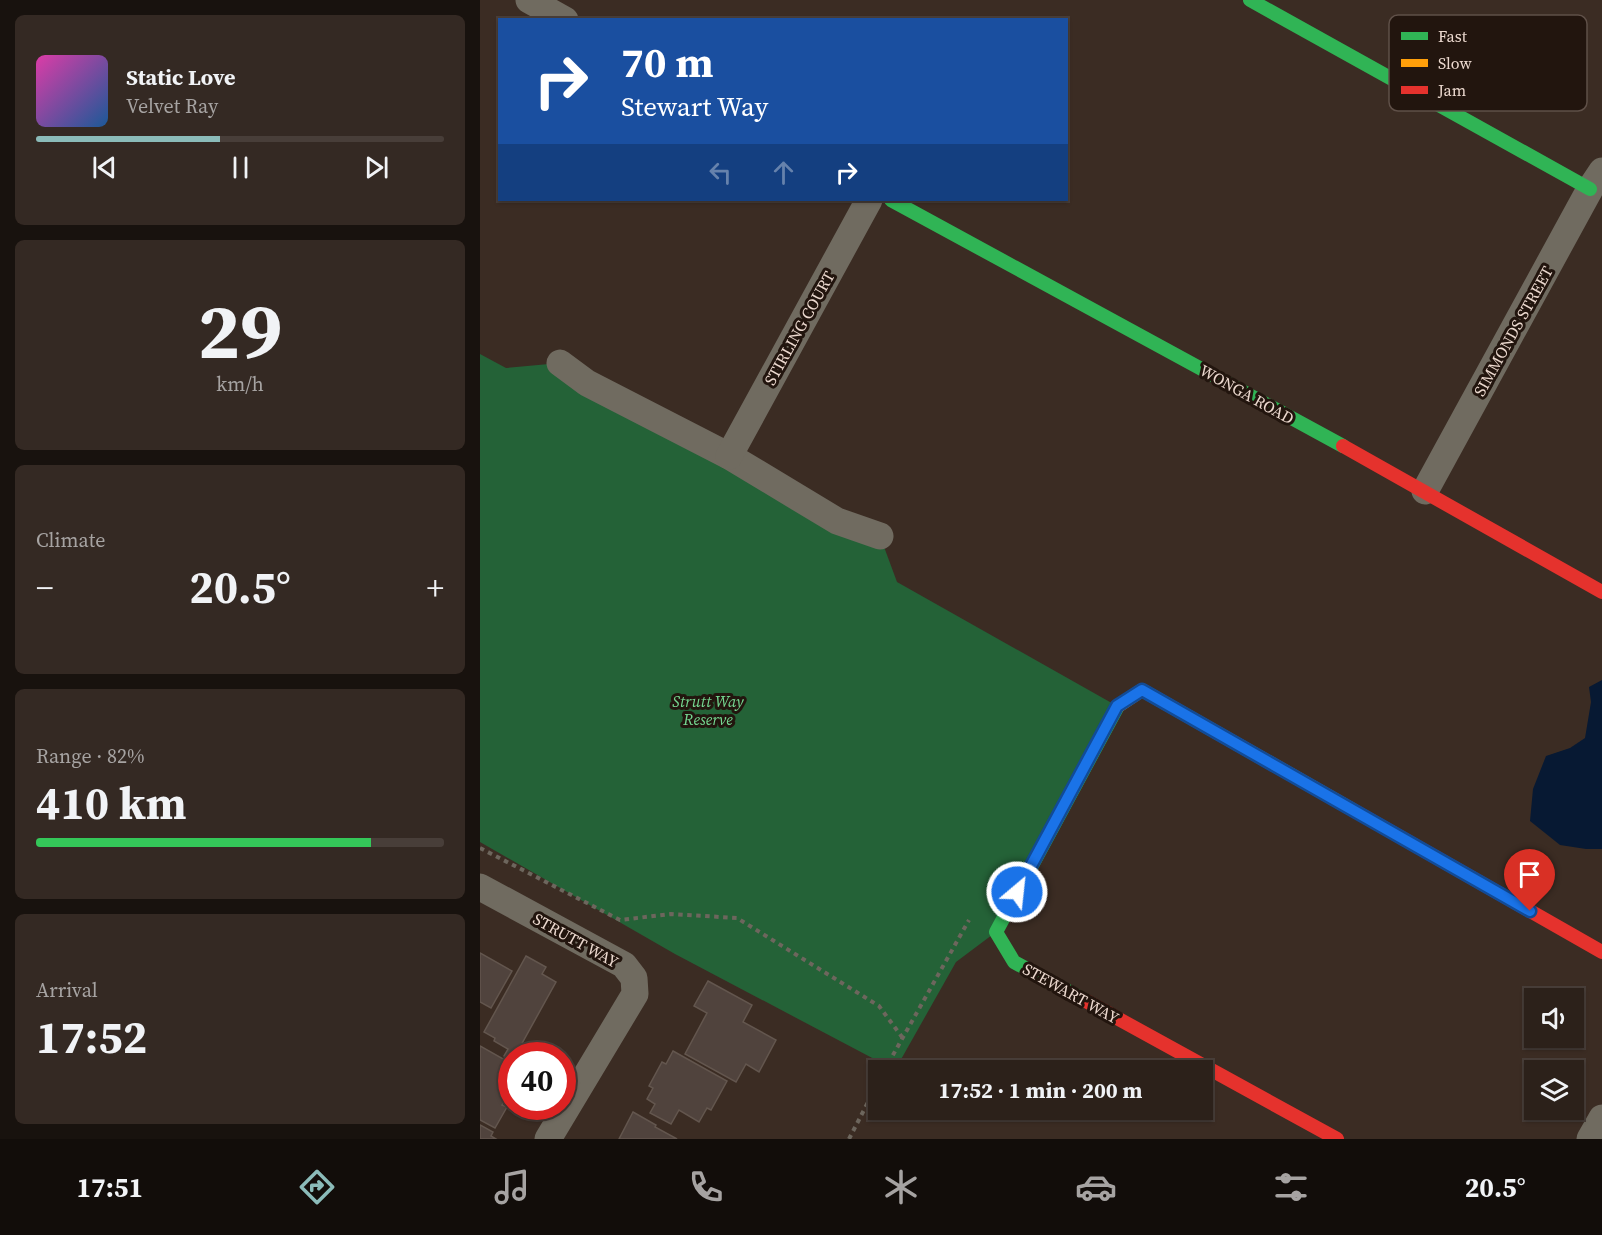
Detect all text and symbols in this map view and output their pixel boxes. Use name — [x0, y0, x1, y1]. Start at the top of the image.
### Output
legend — [1389, 15, 1587, 111]
text: Fast — [1438, 25, 1468, 47]
text: 70 m — [621, 33, 714, 91]
icon: right — [522, 42, 600, 120]
text: Slow — [1438, 52, 1473, 74]
text: Static Love — [126, 62, 236, 92]
text: Jam — [1437, 79, 1466, 101]
text: Stewart Way — [621, 88, 768, 125]
text: Velvet Ray — [126, 92, 218, 120]
icon: previous — [88, 151, 121, 184]
icon: pause — [224, 151, 257, 184]
icon: next — [360, 151, 393, 184]
icon: left — [704, 156, 737, 189]
icon: ahead — [767, 156, 800, 189]
icon: right — [830, 156, 863, 189]
street label: SIMMONDS STREET — [1468, 262, 1558, 400]
street label: STIRLING COURT — [759, 267, 840, 389]
text: 29 — [198, 277, 282, 384]
street label: WONGA ROAD — [1196, 359, 1298, 429]
text: km/h — [216, 370, 264, 398]
text: Climate — [36, 526, 105, 554]
text: 20.5° — [189, 556, 291, 618]
text: − — [36, 565, 54, 610]
text: + — [427, 565, 444, 610]
park label: Strutt Way Reserve — [672, 690, 744, 730]
text: Range · 82% — [36, 742, 145, 770]
text: 410 km — [36, 772, 187, 834]
pin — [1504, 849, 1555, 911]
icon: arrive — [1513, 858, 1546, 891]
position arrow — [985, 860, 1049, 924]
street label: STRUTT WAY — [529, 907, 623, 973]
street label: STEWART WAY — [1019, 958, 1123, 1028]
text: Arrival — [36, 976, 98, 1004]
map controls — [1524, 988, 1584, 1120]
button: sound — [1524, 988, 1584, 1048]
text: 17:52 — [36, 1006, 147, 1068]
speed limit sign: 40 — [498, 1042, 576, 1120]
button: layers — [1524, 1060, 1584, 1120]
text: 17:52 · 1 min · 200 m — [939, 1075, 1142, 1105]
icon: directions — [296, 1166, 338, 1208]
icon: music — [491, 1166, 533, 1208]
icon: phone — [685, 1166, 727, 1208]
icon: climate — [880, 1166, 922, 1208]
icon: car — [1075, 1166, 1117, 1208]
icon: filters — [1270, 1166, 1312, 1208]
text: 17:51 — [76, 1169, 143, 1206]
text: 20.5° — [1465, 1169, 1526, 1206]

